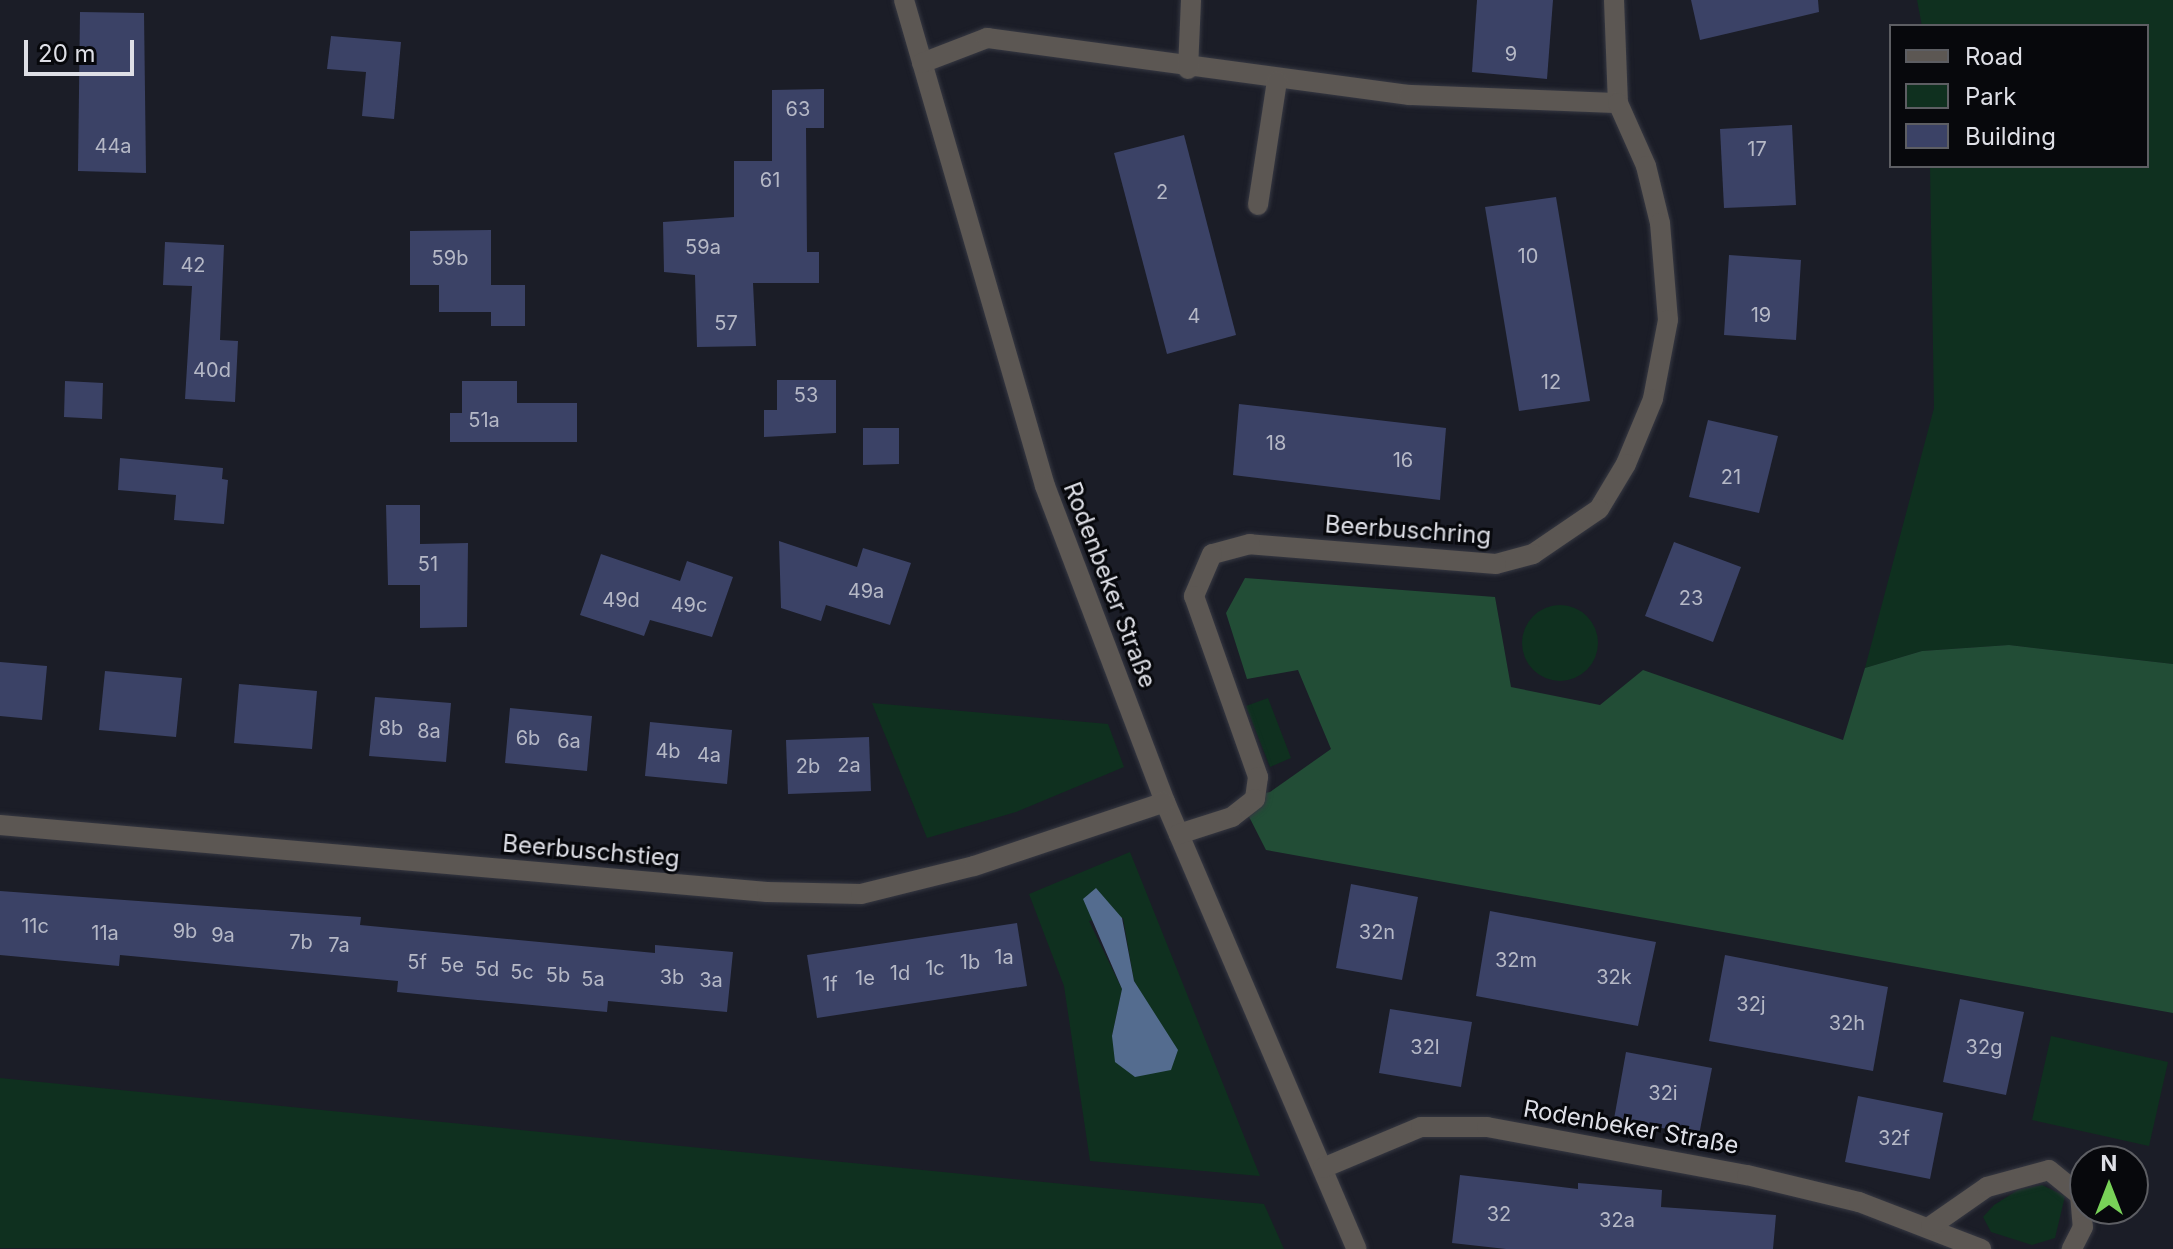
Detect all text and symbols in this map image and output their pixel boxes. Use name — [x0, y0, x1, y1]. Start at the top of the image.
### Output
scale bar — [28, 24, 138, 74]
legend — [1889, 24, 2149, 168]
text: 20 m — [38, 39, 96, 68]
house number: 9 — [1505, 42, 1517, 66]
text: Road — [1965, 42, 2023, 71]
text: Park — [1965, 82, 2016, 111]
house number: 63 — [786, 97, 810, 121]
text: Building — [1965, 122, 2056, 151]
house number: 44a — [94, 134, 132, 158]
house number: 17 — [1747, 137, 1767, 161]
house number: 61 — [760, 168, 780, 192]
house number: 2 — [1156, 180, 1168, 204]
house number: 59a — [685, 235, 721, 259]
house number: 10 — [1518, 244, 1538, 268]
house number: 59b — [432, 246, 468, 270]
house number: 42 — [180, 253, 206, 277]
house number: 19 — [1751, 303, 1771, 327]
house number: 4 — [1188, 304, 1200, 328]
house number: 57 — [714, 311, 738, 335]
house number: 40d — [193, 358, 231, 382]
house number: 12 — [1541, 370, 1561, 394]
house number: 53 — [794, 383, 818, 407]
house number: 51a — [468, 408, 500, 432]
house number: 18 — [1266, 431, 1286, 455]
house number: 16 — [1393, 448, 1413, 472]
house number: 21 — [1721, 465, 1741, 489]
street label: Rodenbeker Straße — [1057, 478, 1163, 692]
street label: Beerbuschring — [1324, 510, 1492, 550]
house number: 51 — [418, 552, 438, 576]
house number: 49a — [848, 579, 884, 603]
house number: 23 — [1679, 586, 1703, 610]
house number: 49d — [602, 588, 640, 612]
house number: 49c — [671, 593, 707, 617]
house number: 8b — [379, 716, 403, 740]
house number: 8a — [417, 719, 441, 743]
house number: 6b — [516, 726, 540, 750]
house number: 6a — [557, 729, 581, 753]
house number: 4b — [655, 739, 681, 763]
house number: 4a — [697, 743, 721, 767]
house number: 2a — [837, 753, 861, 777]
house number: 2b — [796, 754, 820, 778]
street label: Beerbuschstieg — [501, 829, 681, 873]
house number: 11c — [21, 914, 49, 938]
house number: 9b — [173, 919, 197, 943]
house number: 32n — [1359, 920, 1395, 944]
house number: 11a — [91, 921, 119, 945]
house number: 9a — [211, 923, 235, 947]
house number: 7b — [289, 930, 313, 954]
house number: 7a — [328, 933, 350, 957]
house number: 1a — [994, 945, 1014, 969]
house number: 32m — [1495, 948, 1537, 972]
house number: 5f — [407, 950, 427, 974]
house number: 1b — [960, 950, 980, 974]
house number: 5e — [440, 953, 464, 977]
house number: 1c — [925, 956, 945, 980]
house number: 5d — [475, 957, 499, 981]
house number: 5c — [510, 960, 534, 984]
house number: 1d — [890, 961, 910, 985]
house number: 5b — [546, 963, 570, 987]
house number: 3b — [660, 965, 684, 989]
house number: 32k — [1596, 965, 1632, 989]
house number: 1e — [855, 966, 875, 990]
house number: 5a — [581, 967, 605, 991]
house number: 3a — [699, 968, 723, 992]
house number: 1f — [822, 972, 838, 996]
house number: 32j — [1736, 992, 1766, 1016]
house number: 32h — [1829, 1011, 1865, 1035]
house number: 32l — [1410, 1035, 1440, 1059]
house number: 32g — [1966, 1035, 2002, 1059]
house number: 32i — [1648, 1081, 1678, 1105]
street label: Rodenbeker Straße — [1521, 1094, 1741, 1160]
house number: 32f — [1878, 1126, 1910, 1150]
north arrow — [2069, 1145, 2149, 1225]
text: N — [2101, 1150, 2117, 1176]
house number: 32 — [1487, 1202, 1511, 1226]
house number: 32a — [1599, 1208, 1635, 1232]

